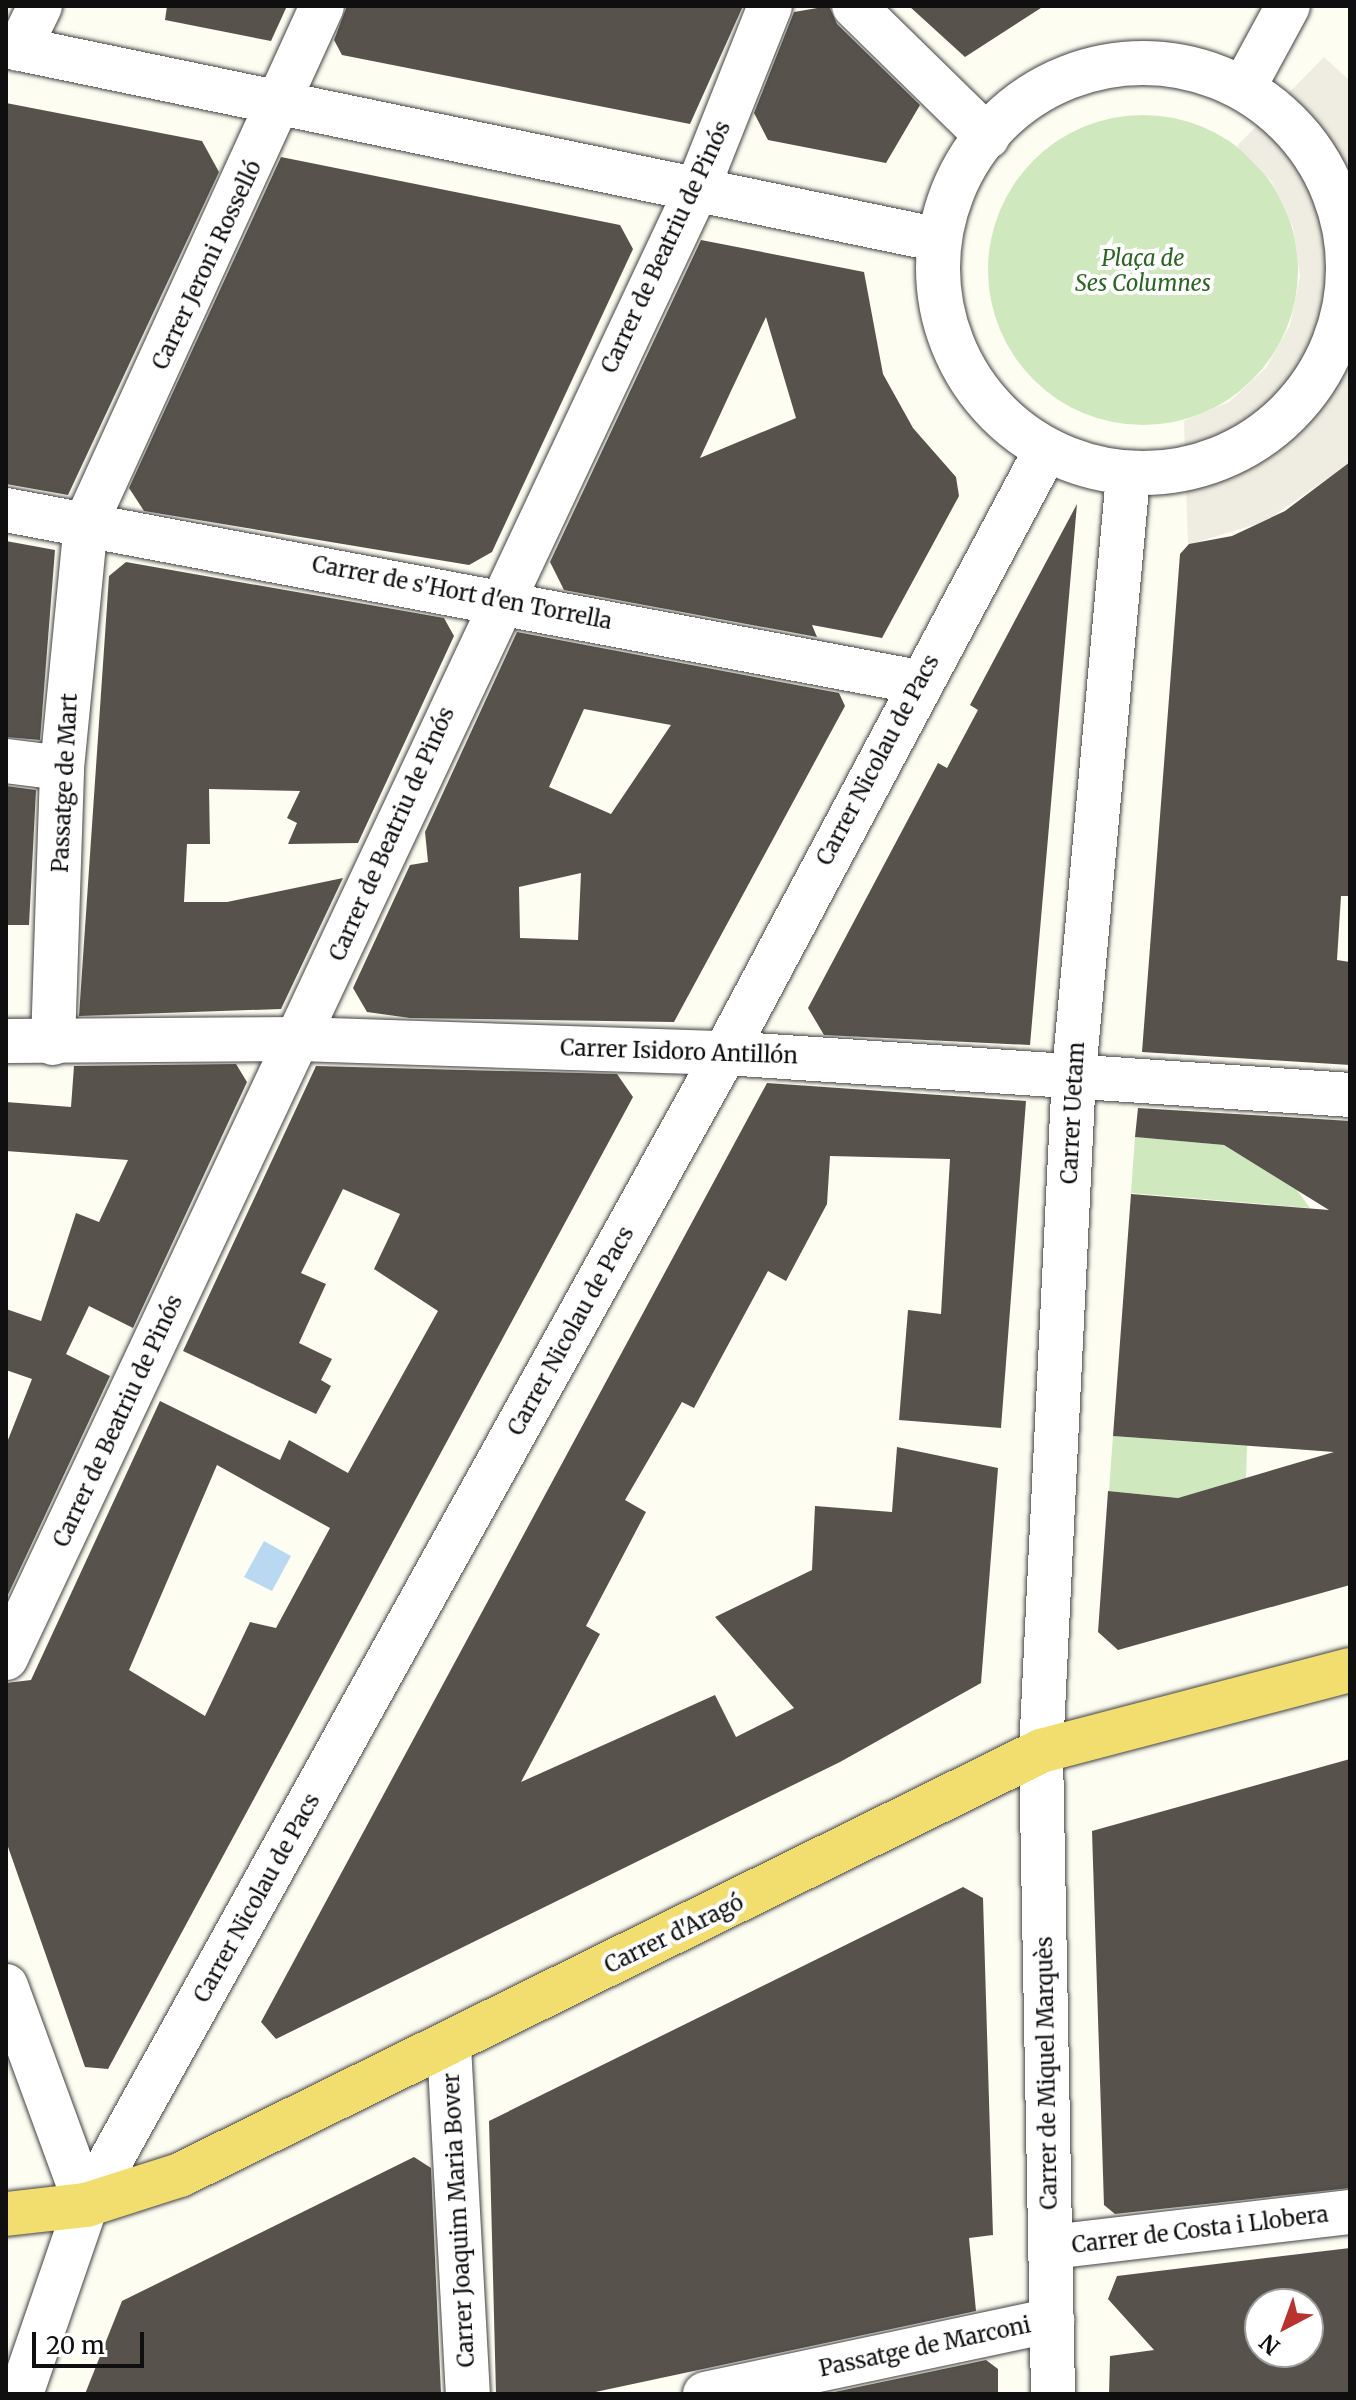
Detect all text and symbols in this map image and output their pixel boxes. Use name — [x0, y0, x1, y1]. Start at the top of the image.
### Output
street label: Carrer de Beatriu de Pinós — [596, 117, 736, 377]
street label: Carrer Jeroni Rosselló — [147, 156, 267, 374]
park label: Plaça de Ses Columnes — [1075, 245, 1211, 296]
street label: Carrer de s'Hort d'en Torrella — [310, 551, 614, 635]
street label: Carrer Nicolau de Pacs — [811, 650, 945, 870]
street label: Passatge de Mart — [47, 693, 83, 873]
street label: Carrer de Beatriu de Pinós — [324, 703, 460, 965]
street label: Carrer Isidoro Antillón — [560, 1035, 798, 1069]
street label: Carrer Uetam — [1056, 1041, 1090, 1185]
street label: Carrer Nicolau de Pacs — [503, 1222, 639, 1440]
street label: Carrer de Beatriu de Pinós — [48, 1291, 188, 1551]
street label: Carrer Nicolau de Pacs — [189, 1789, 325, 2007]
street label: Carrer d'Aragó — [600, 1889, 748, 1979]
street label: Carrer de Miquel Marquès — [1031, 1936, 1063, 2210]
street label: Carrer Joaquim Maria Bover — [438, 2072, 480, 2368]
street label: Carrer de Costa i Llobera — [1070, 2201, 1330, 2259]
north arrow — [1244, 2288, 1324, 2368]
street label: Passatge de Marconi — [817, 2312, 1033, 2382]
scale bar — [36, 2316, 148, 2366]
text: N — [1254, 2328, 1285, 2361]
text: 20 m — [46, 2330, 105, 2361]

